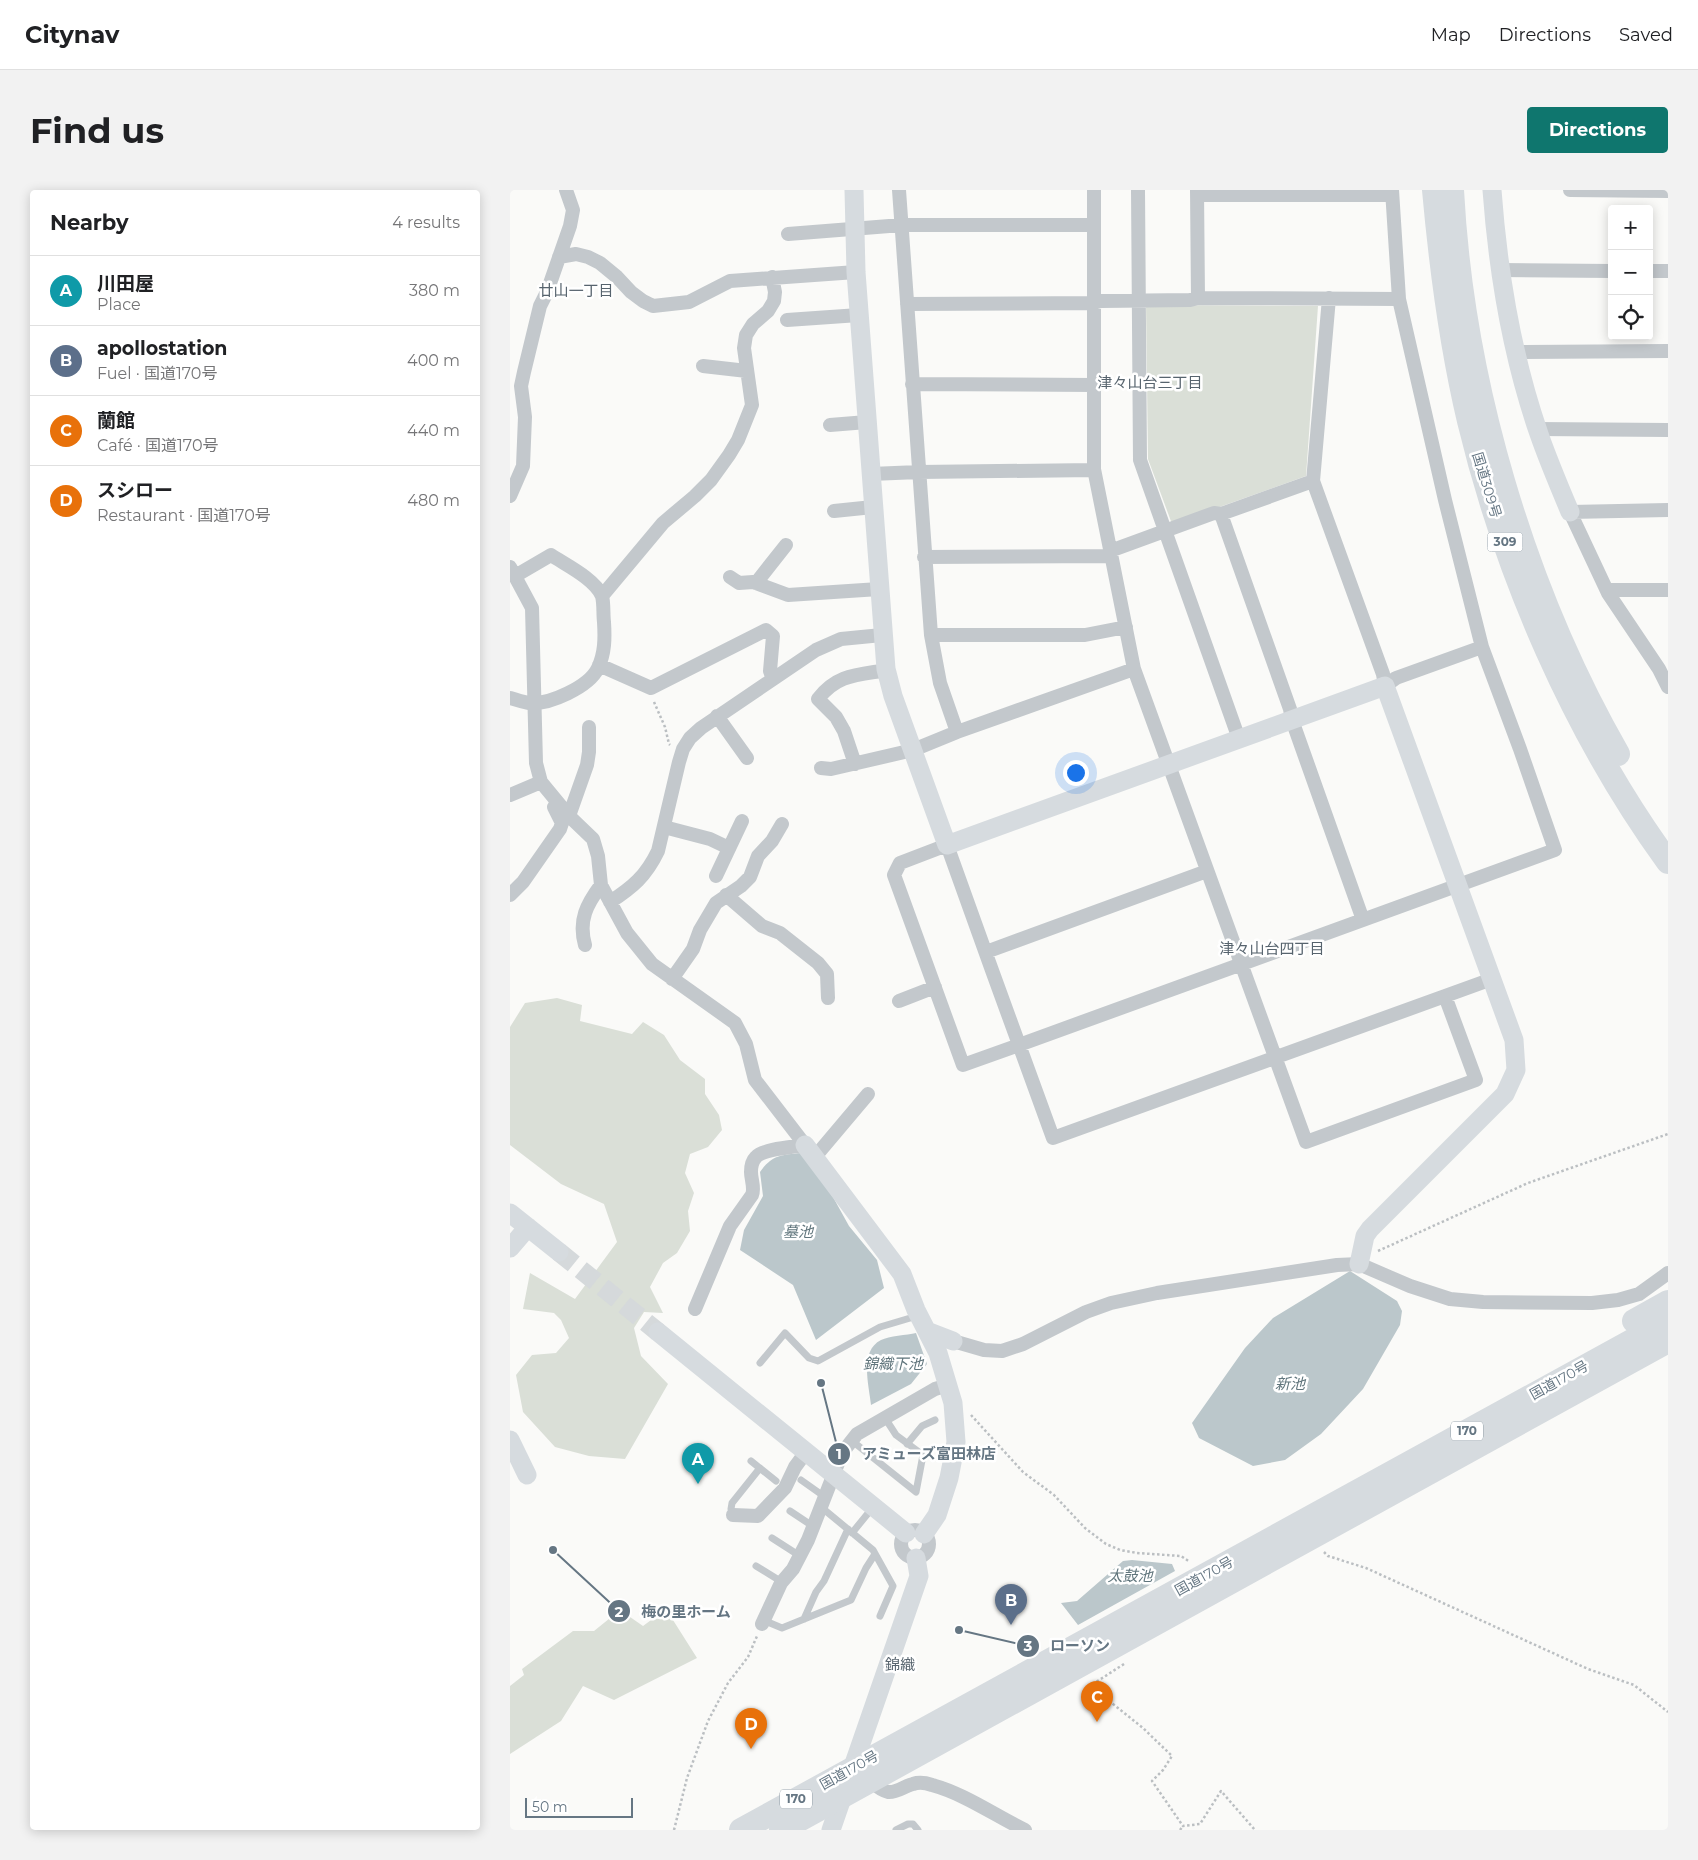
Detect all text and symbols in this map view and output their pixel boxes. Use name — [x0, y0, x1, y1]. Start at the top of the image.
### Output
text: Citynav — [25, 20, 119, 49]
text: Map — [1431, 24, 1471, 46]
text: Directions — [1499, 24, 1591, 46]
text: Saved — [1619, 24, 1673, 46]
button: Directions — [1527, 107, 1668, 153]
text: Find us — [30, 109, 164, 152]
map controls — [1608, 205, 1653, 340]
button: + — [1608, 205, 1653, 250]
text: Nearby — [50, 210, 129, 235]
text: 4 results — [392, 213, 460, 232]
button: − — [1608, 250, 1653, 295]
text: 川田屋 — [97, 272, 154, 295]
text: A — [60, 281, 72, 300]
text: 380 m — [409, 281, 460, 300]
district label: 廿山一丁目 — [538, 281, 614, 300]
text: Place — [97, 295, 141, 314]
button: locate — [1608, 295, 1653, 340]
text: apollostation — [97, 337, 227, 360]
text: B — [60, 351, 72, 370]
text: 400 m — [407, 351, 460, 370]
text: Fuel · 国道170号 — [97, 364, 217, 383]
district label: 津々山台三丁目 — [1097, 373, 1203, 392]
text: 蘭館 — [97, 409, 135, 432]
text: C — [60, 421, 72, 440]
text: 440 m — [407, 421, 460, 440]
text: Café · 国道170号 — [97, 436, 219, 455]
street label: 国道309号 — [1468, 450, 1506, 520]
text: スシロー — [97, 479, 173, 502]
text: D — [59, 491, 73, 510]
text: 480 m — [407, 491, 460, 510]
text: Restaurant · 国道170号 — [97, 506, 271, 525]
road number: 309 — [1488, 532, 1522, 552]
your location — [1063, 760, 1089, 786]
district label: 津々山台四丁目 — [1219, 939, 1325, 958]
water label: 墓池 — [783, 1222, 815, 1241]
water label: 錦織下池 — [863, 1354, 925, 1373]
street label: 国道170号 — [1527, 1357, 1591, 1403]
water label: 新池 — [1275, 1374, 1307, 1393]
road number: 170 — [1451, 1422, 1483, 1440]
callout: アミューズ富田林店 — [826, 1439, 1006, 1469]
pin: A — [682, 1443, 714, 1484]
text: 1 — [836, 1444, 842, 1463]
text: アミューズ富田林店 — [862, 1444, 996, 1463]
street label: 国道170号 — [1172, 1553, 1236, 1599]
water label: 太鼓池 — [1107, 1566, 1154, 1585]
pin: B — [995, 1584, 1027, 1625]
callout: 梅の里ホーム — [606, 1596, 741, 1626]
text: 2 — [615, 1602, 624, 1621]
text: 梅の里ホーム — [641, 1602, 731, 1621]
callout: ローソン — [1015, 1631, 1120, 1661]
text: 3 — [1023, 1636, 1033, 1655]
text: ローソン — [1050, 1636, 1110, 1655]
district label: 錦織 — [885, 1655, 915, 1674]
pin: C — [1081, 1681, 1113, 1722]
pin: D — [735, 1708, 767, 1749]
street label: 国道170号 — [817, 1747, 881, 1793]
road number: 170 — [780, 1790, 812, 1808]
scale bar — [525, 1795, 632, 1818]
text: 50 m — [532, 1798, 568, 1816]

